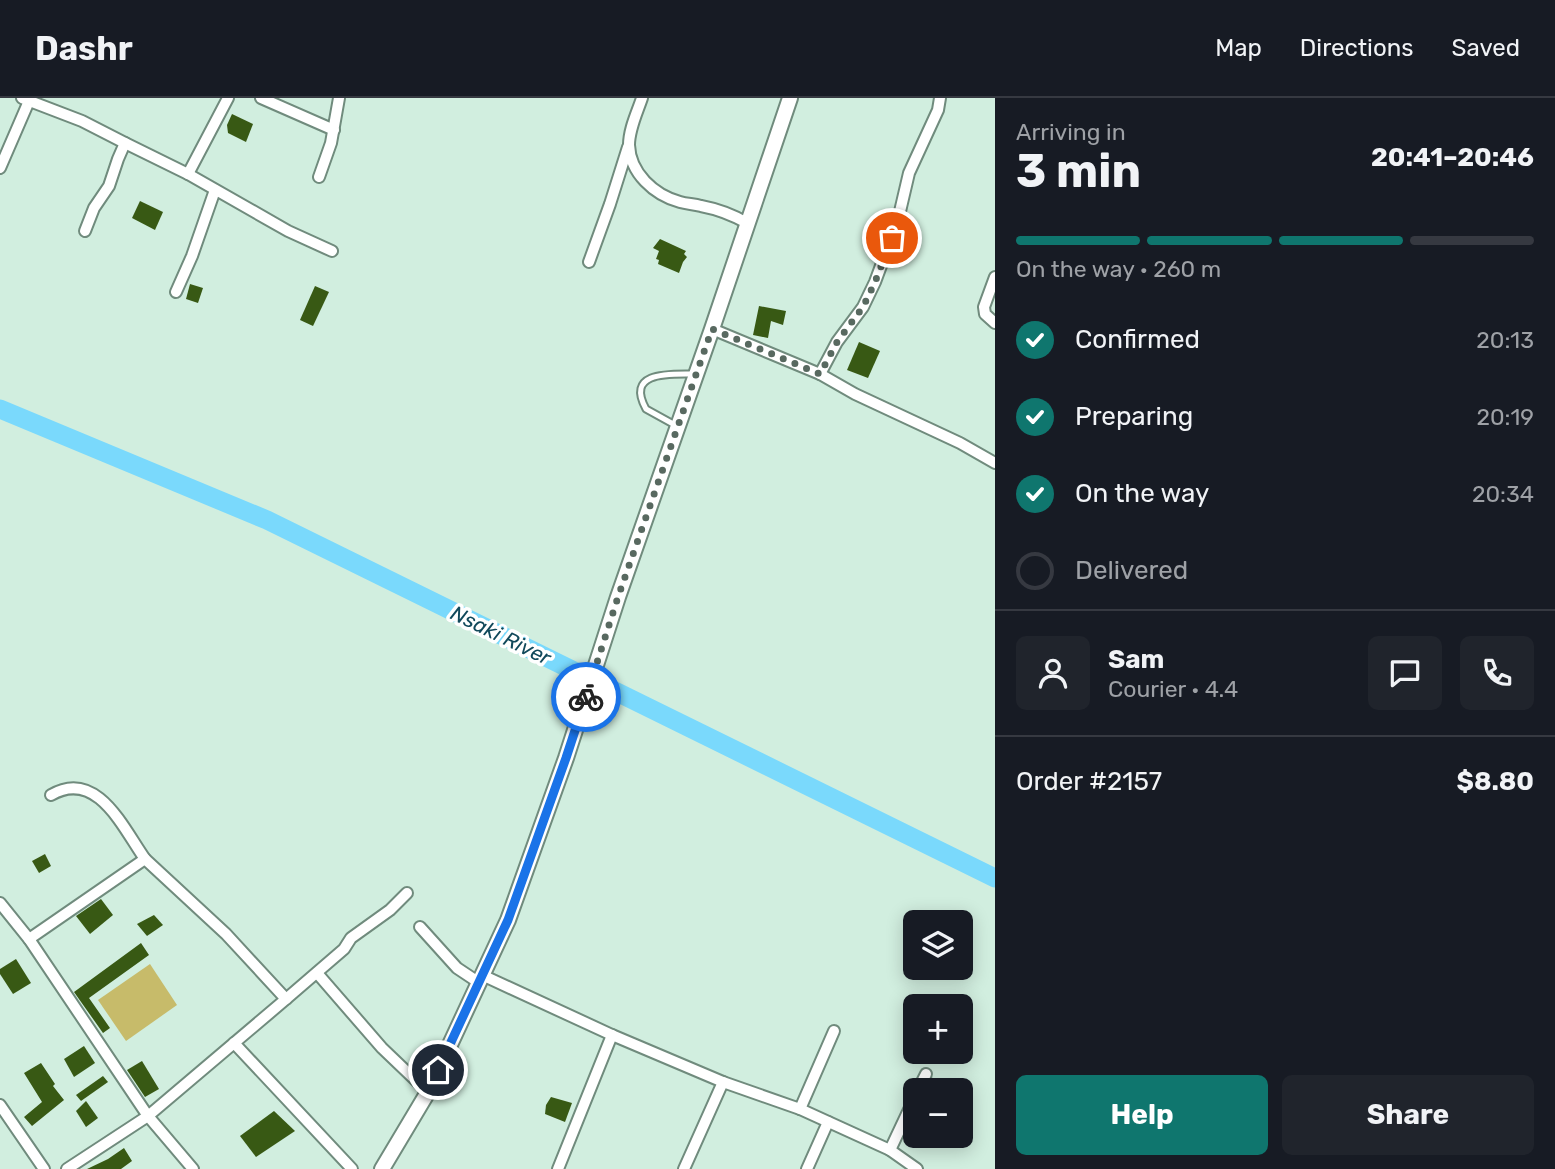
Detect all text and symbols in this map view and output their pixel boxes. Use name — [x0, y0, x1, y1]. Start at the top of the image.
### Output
text: Dashr — [35, 29, 133, 68]
text: Map — [1215, 34, 1262, 62]
text: Directions — [1300, 34, 1413, 62]
text: Saved — [1451, 34, 1520, 62]
text: Arriving in — [1016, 118, 1126, 146]
text: 20:41–20:46 — [1371, 142, 1534, 173]
text: 3 min — [1016, 144, 1141, 199]
pin — [862, 208, 922, 268]
icon: bag — [873, 219, 911, 257]
text: On the way · 260 m — [1016, 255, 1221, 283]
icon: check — [1016, 321, 1054, 359]
text: Confirmed — [1075, 324, 1200, 355]
text: 20:13 — [1476, 326, 1534, 354]
icon: check — [1016, 398, 1054, 436]
text: Preparing — [1075, 401, 1193, 432]
text: 20:19 — [1477, 403, 1534, 431]
icon: check — [1016, 475, 1054, 513]
text: On the way — [1075, 478, 1209, 509]
text: 20:34 — [1472, 480, 1534, 508]
text: Delivered — [1075, 555, 1188, 586]
water label: Nsaki River — [447, 600, 556, 670]
button: person — [1016, 636, 1090, 710]
button: chat — [1368, 636, 1442, 710]
button: phone — [1460, 636, 1534, 710]
text: Sam — [1108, 644, 1164, 675]
courier — [551, 662, 621, 732]
text: Courier · 4.4 — [1108, 675, 1238, 703]
icon: bike — [567, 678, 605, 716]
text: Order #2157 — [1016, 766, 1162, 797]
text: $8.80 — [1457, 766, 1534, 797]
map controls — [903, 910, 973, 1148]
button: layers — [903, 910, 973, 980]
button: + — [903, 994, 973, 1064]
pin — [408, 1040, 468, 1100]
icon: home — [419, 1051, 457, 1089]
button: Help — [1016, 1075, 1268, 1155]
button: Share — [1282, 1075, 1534, 1155]
button: − — [903, 1078, 973, 1148]

